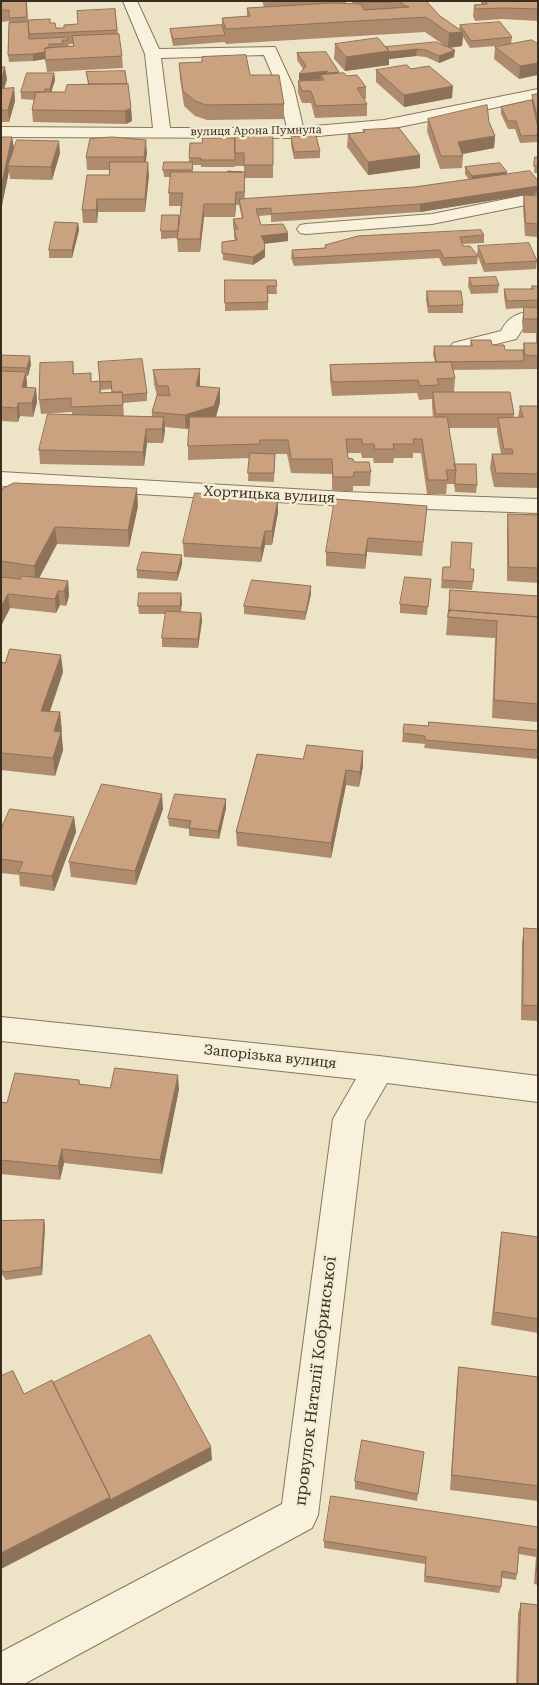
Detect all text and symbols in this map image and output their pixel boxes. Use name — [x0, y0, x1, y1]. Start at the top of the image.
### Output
street label: вулиця Арона Пумнула — [190, 123, 322, 139]
street label: Хортицька вулиця — [203, 483, 335, 507]
street label: Запорізька вулиця — [203, 1042, 337, 1072]
street label: провулок Наталії Кобринської — [291, 1255, 341, 1507]

